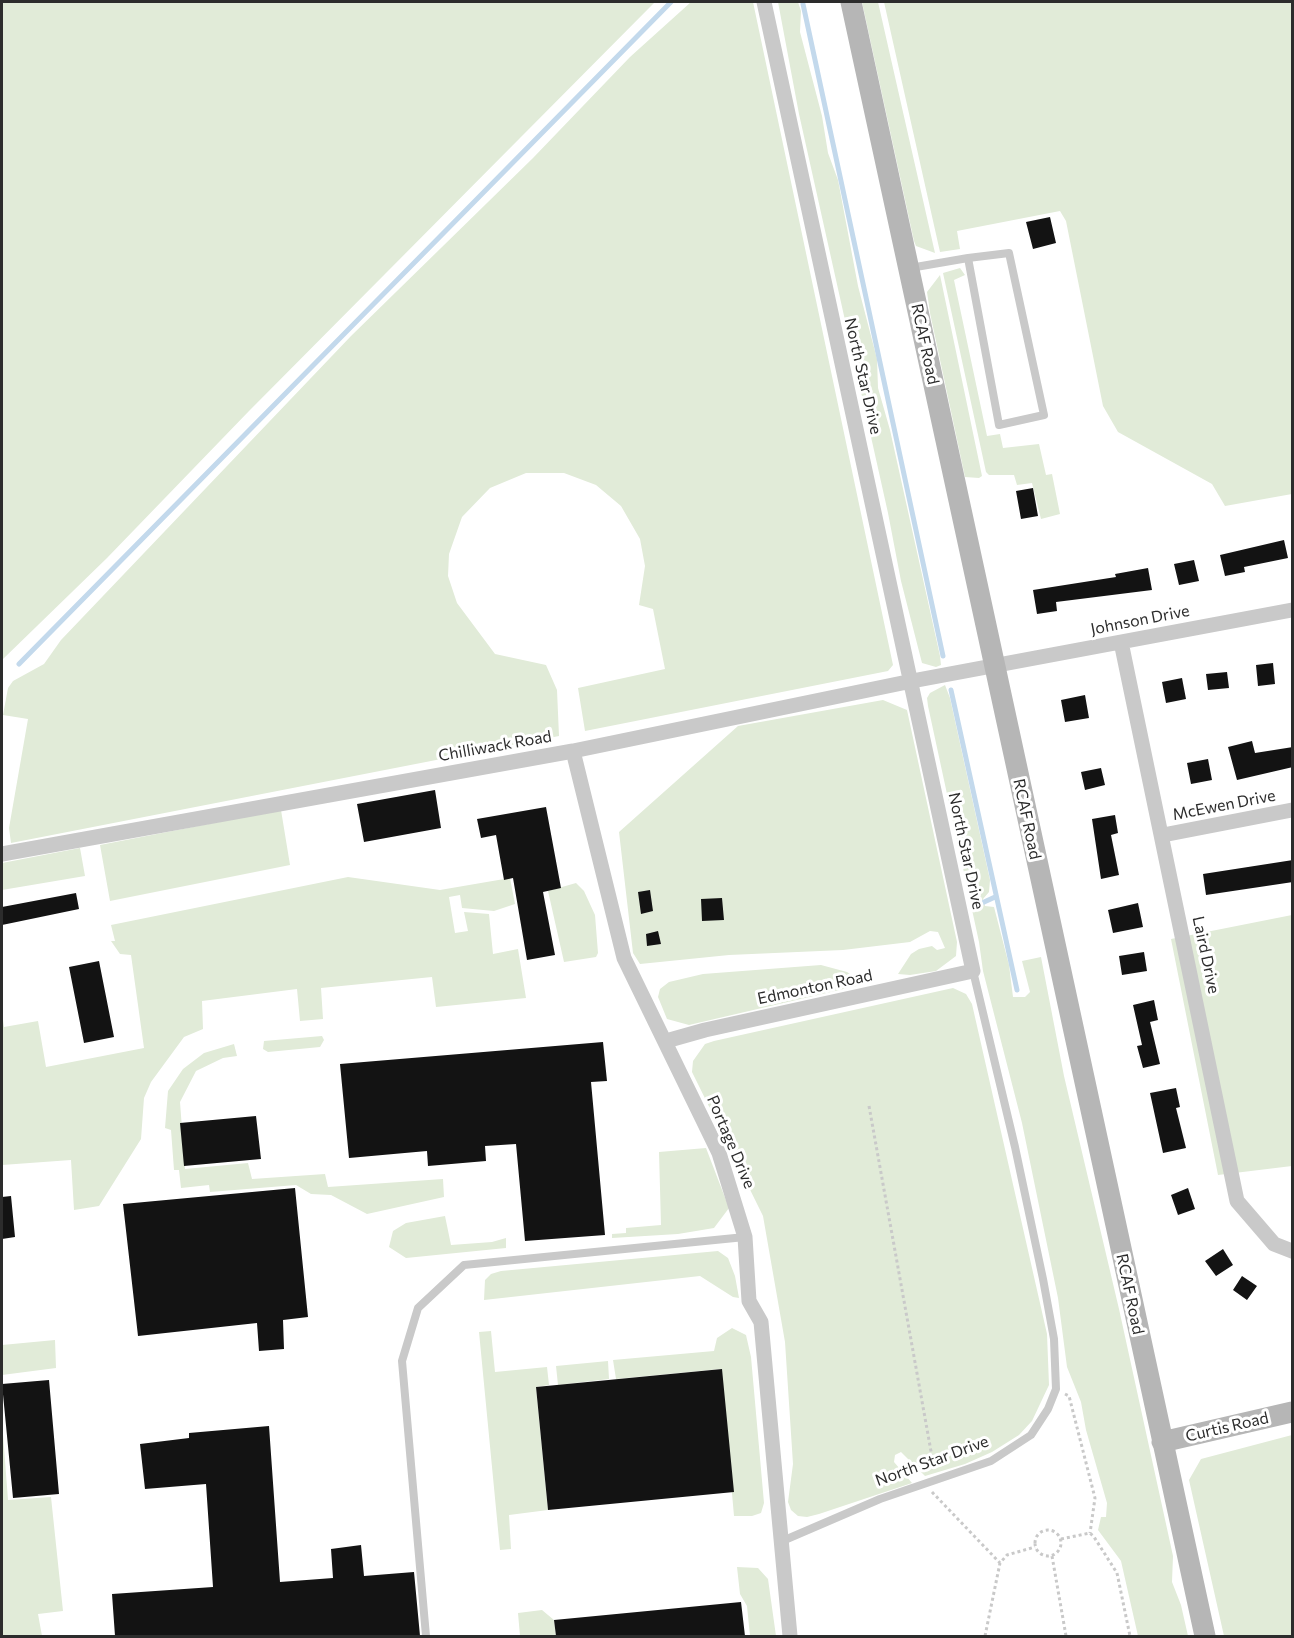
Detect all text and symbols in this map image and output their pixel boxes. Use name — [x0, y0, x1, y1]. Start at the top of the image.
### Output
street label: RCAF Road — [907, 302, 943, 386]
street label: North Star Drive — [840, 316, 886, 436]
street label: Johnson Drive — [1089, 601, 1191, 639]
street label: Chilliwack Road — [437, 727, 553, 765]
street label: RCAF Road — [1009, 777, 1045, 861]
street label: McEwen Drive — [1171, 786, 1277, 824]
street label: North Star Drive — [944, 791, 988, 911]
street label: Laird Drive — [1188, 915, 1224, 995]
street label: Edmonton Road — [756, 965, 874, 1009]
street label: Portage Drive — [703, 1093, 759, 1191]
street label: RCAF Road — [1112, 1252, 1148, 1336]
street label: Curtis Road — [1184, 1408, 1270, 1446]
street label: North Star Drive — [873, 1432, 991, 1490]

